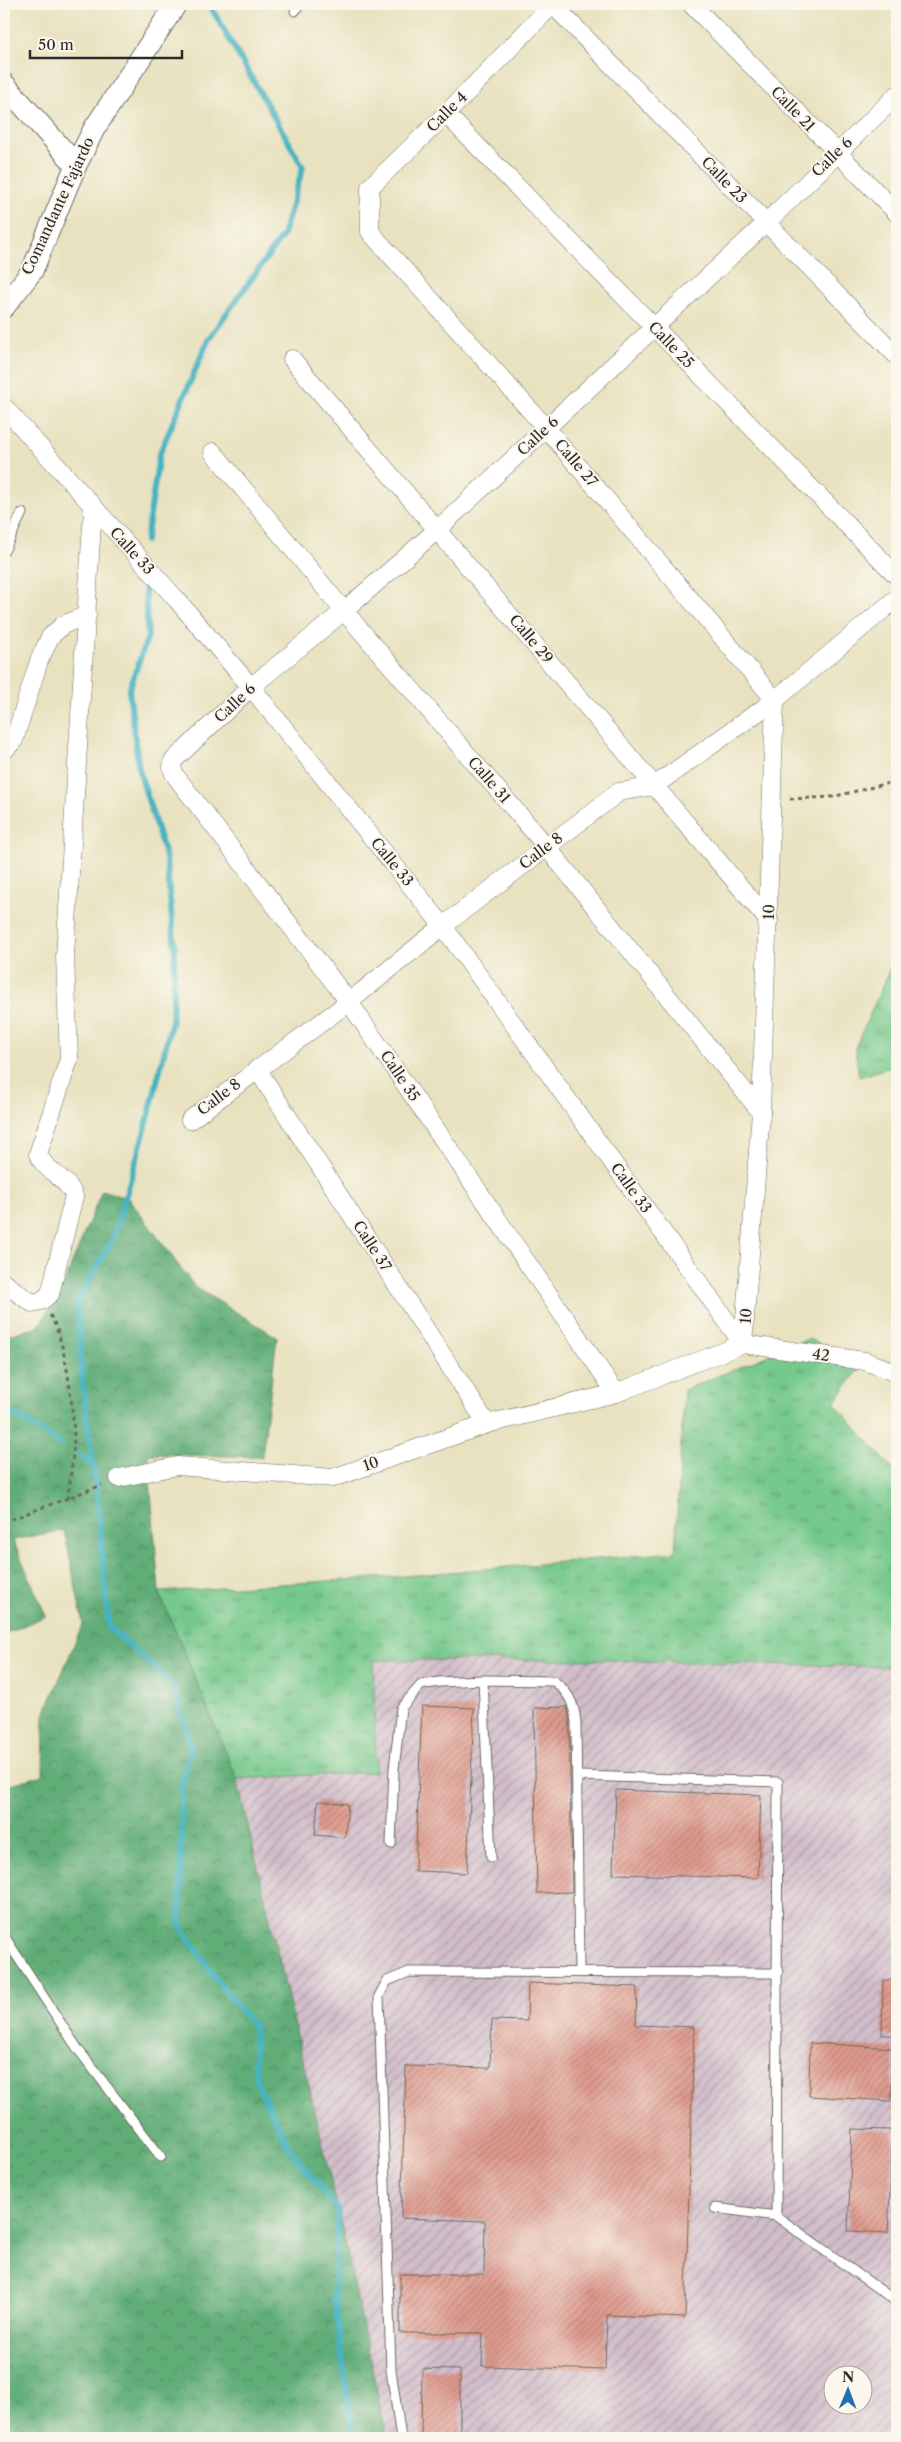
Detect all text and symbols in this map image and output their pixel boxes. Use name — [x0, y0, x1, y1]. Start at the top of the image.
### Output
scale bar — [30, 28, 182, 60]
text: 50 m — [38, 35, 74, 54]
street label: Calle 21 — [767, 82, 820, 136]
street label: Calle 4 — [422, 87, 471, 136]
street label: Calle 6 — [807, 132, 856, 181]
street label: Comandante Fajardo — [17, 134, 98, 278]
street label: Calle 23 — [697, 152, 751, 207]
street label: Calle 25 — [645, 317, 698, 372]
street label: Calle 6 — [513, 412, 562, 459]
street label: Calle 27 — [551, 435, 602, 491]
street label: Calle 33 — [106, 523, 159, 578]
street label: Calle 29 — [505, 610, 557, 667]
street label: Calle 6 — [210, 679, 259, 726]
street label: Calle 31 — [464, 753, 515, 807]
street label: Calle 8 — [515, 828, 566, 873]
street label: Calle 33 — [367, 833, 418, 890]
street label: 10 — [759, 904, 778, 920]
street label: Calle 35 — [377, 1047, 424, 1105]
street label: Calle 8 — [193, 1074, 244, 1119]
street label: Calle 33 — [607, 1159, 656, 1216]
street label: Calle 37 — [349, 1217, 396, 1275]
street label: 10 — [735, 1307, 756, 1325]
street label: 42 — [811, 1344, 831, 1365]
street label: 10 — [360, 1452, 381, 1475]
north arrow — [824, 2364, 874, 2414]
text: N — [842, 2368, 854, 2386]

